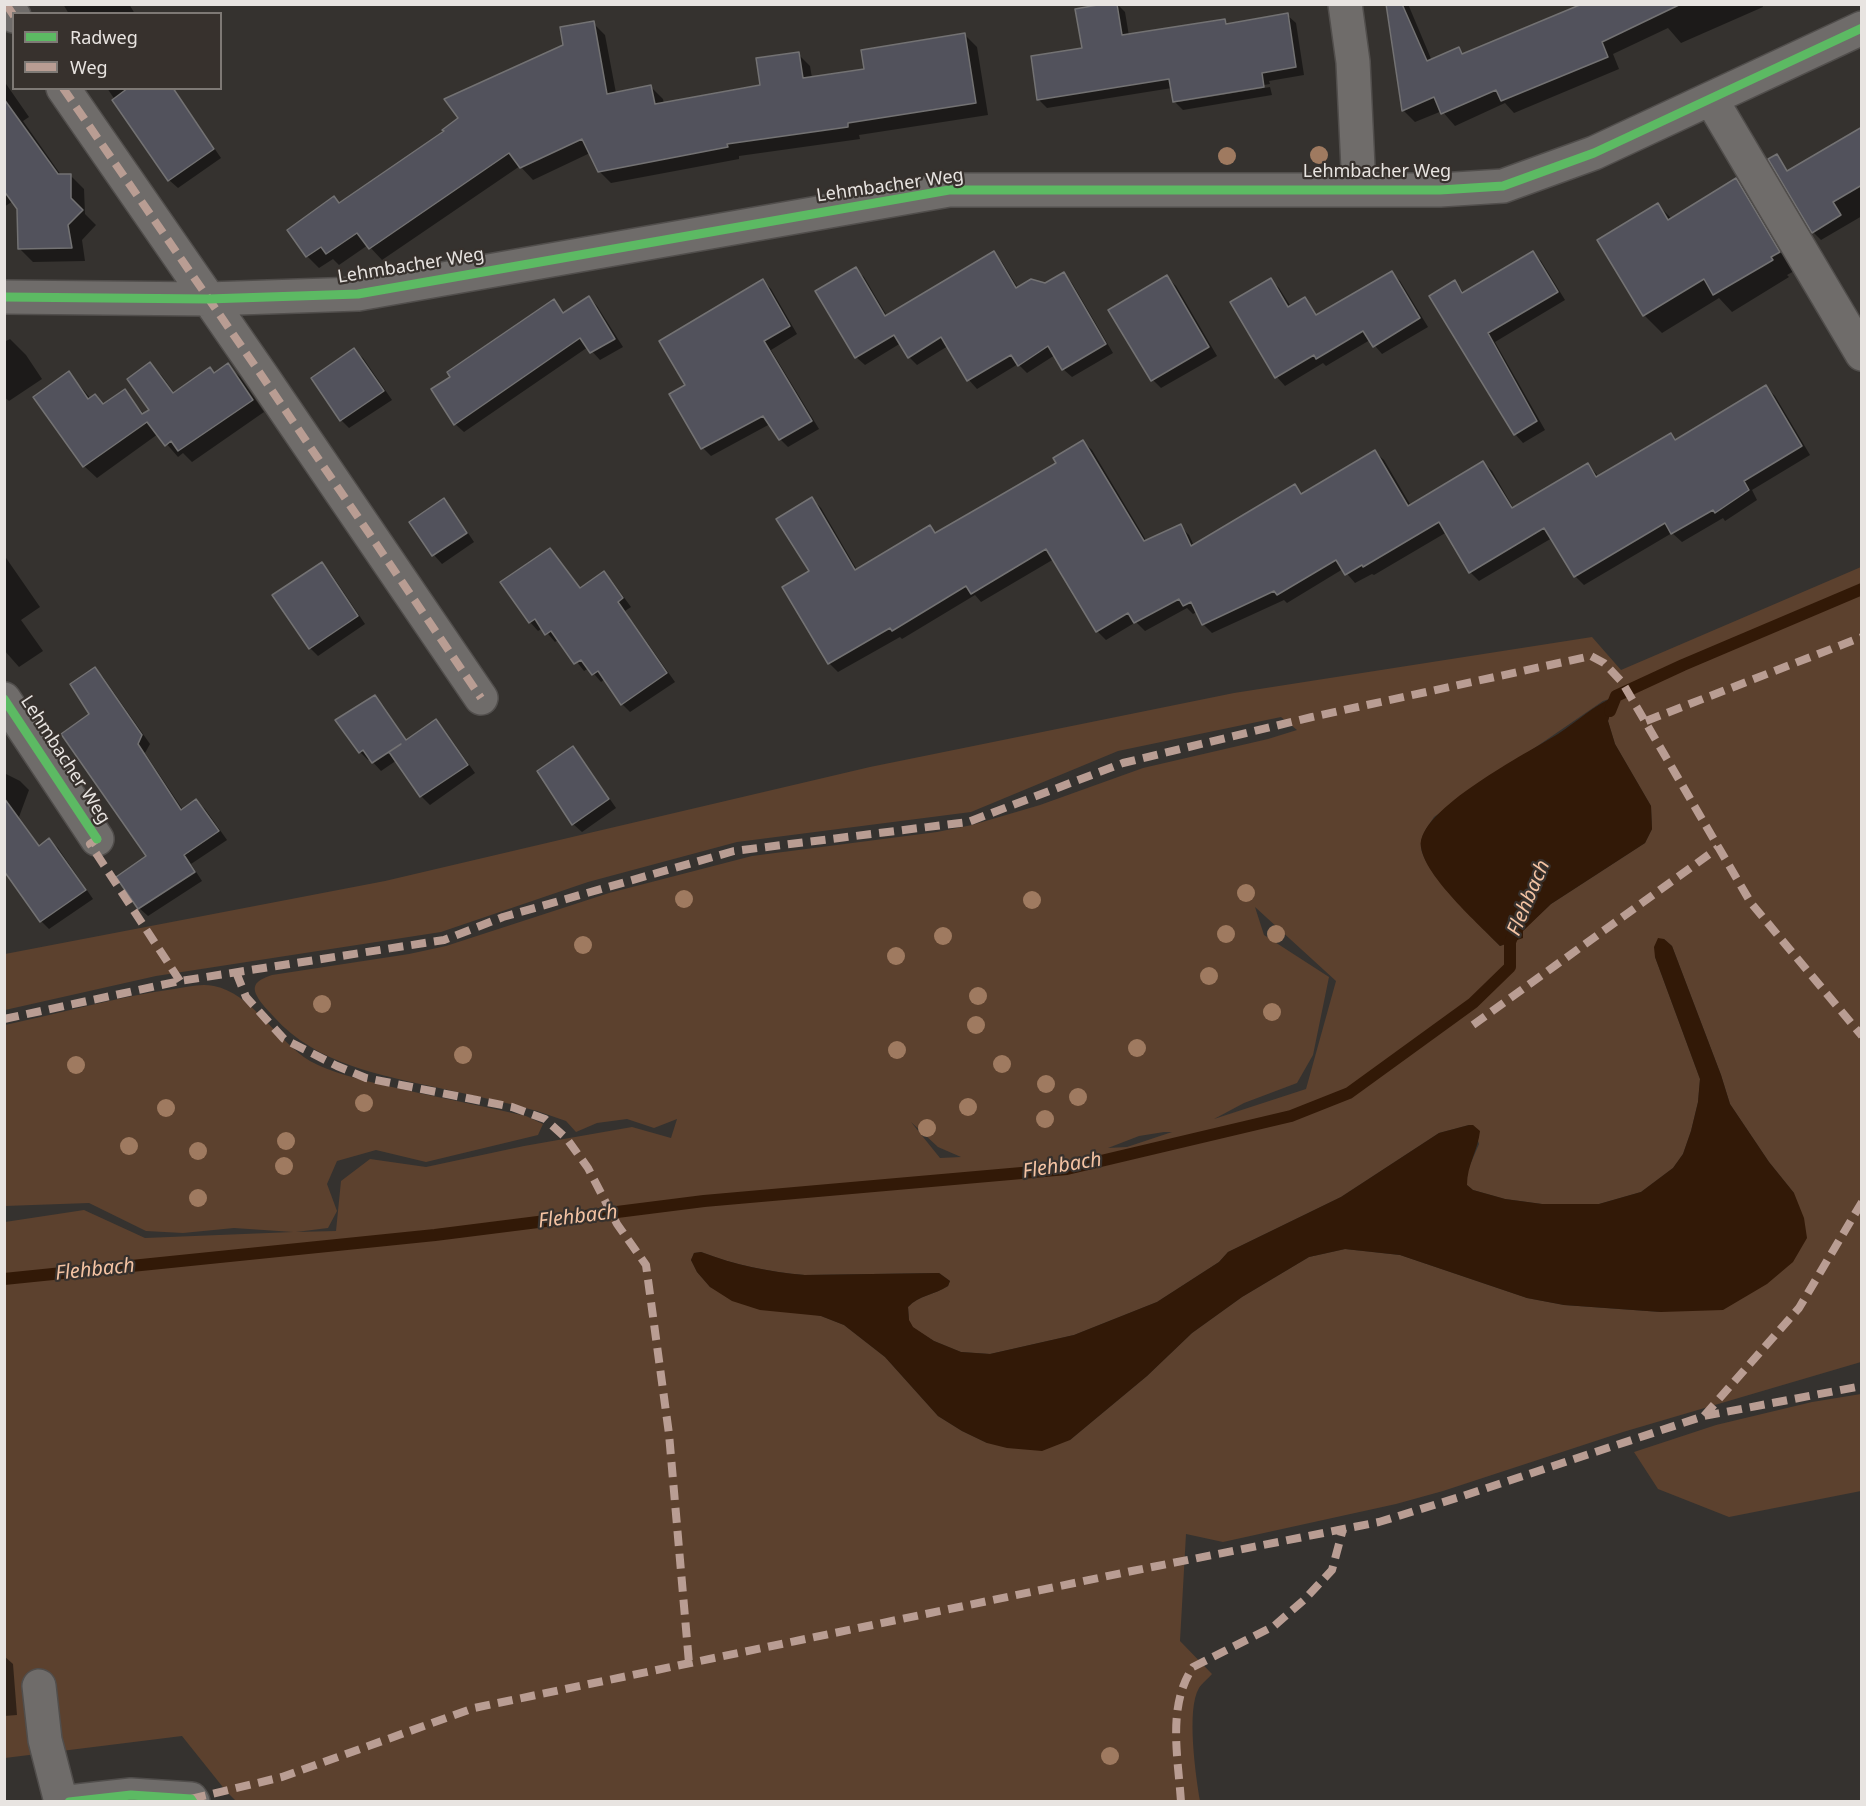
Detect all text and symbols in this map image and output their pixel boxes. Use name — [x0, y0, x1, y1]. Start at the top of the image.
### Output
legend — [12, 12, 222, 90]
text: Radweg — [70, 25, 138, 49]
text: Weg — [70, 55, 108, 79]
street label: Lehmbacher Weg — [1303, 161, 1451, 183]
street label: Lehmbacher Weg — [815, 165, 965, 207]
street label: Lehmbacher Weg — [336, 244, 486, 288]
street label: Lehmbacher Weg — [16, 692, 114, 828]
water label: Flehbach — [1502, 857, 1556, 939]
water label: Flehbach — [1021, 1148, 1103, 1184]
water label: Flehbach — [537, 1200, 619, 1234]
water label: Flehbach — [54, 1254, 136, 1286]

